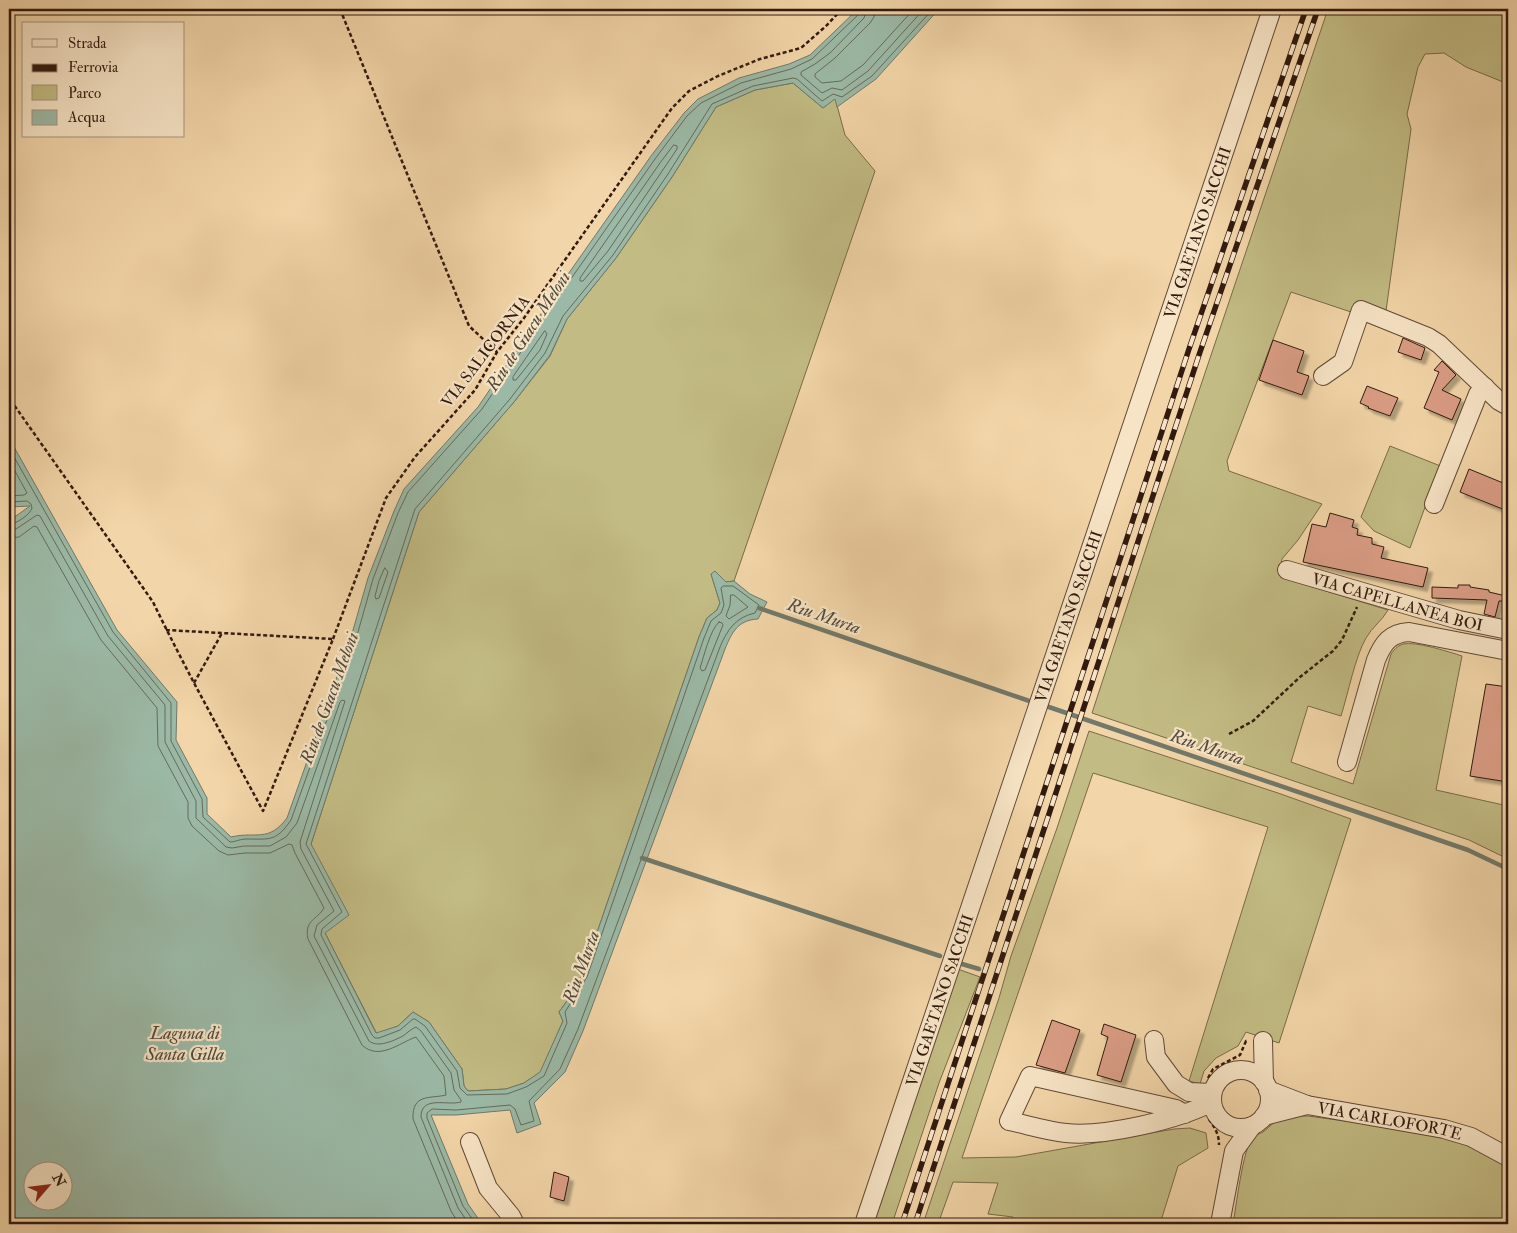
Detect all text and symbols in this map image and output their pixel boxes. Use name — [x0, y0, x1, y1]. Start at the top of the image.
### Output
legend — [22, 22, 185, 138]
text: Strada — [68, 34, 107, 53]
text: Ferrovia — [68, 58, 119, 77]
text: Parco — [68, 84, 101, 103]
text: Acqua — [67, 108, 106, 127]
street label: VIA GAETANO SACCHI — [1160, 144, 1236, 321]
water label: Riu de Giacu Meloni — [480, 267, 576, 397]
street label: VIA SALICORNIA — [437, 292, 534, 412]
street label: VIA GAETANO SACCHI — [1031, 528, 1107, 705]
street label: VIA CAPELLANEA BOI — [1309, 569, 1485, 636]
water label: Riu Murta — [783, 593, 863, 640]
water label: Riu de Giacu Meloni — [295, 629, 364, 768]
water label: Riu Murta — [1166, 724, 1246, 771]
street label: VIA GAETANO SACCHI — [902, 912, 978, 1089]
water label: Riu Murta — [557, 928, 605, 1008]
water label: Laguna di Santa Gilla — [145, 1022, 224, 1066]
street label: VIA CARLOFORTE — [1316, 1098, 1464, 1145]
north arrow — [22, 1160, 72, 1210]
text: N — [48, 1170, 70, 1190]

